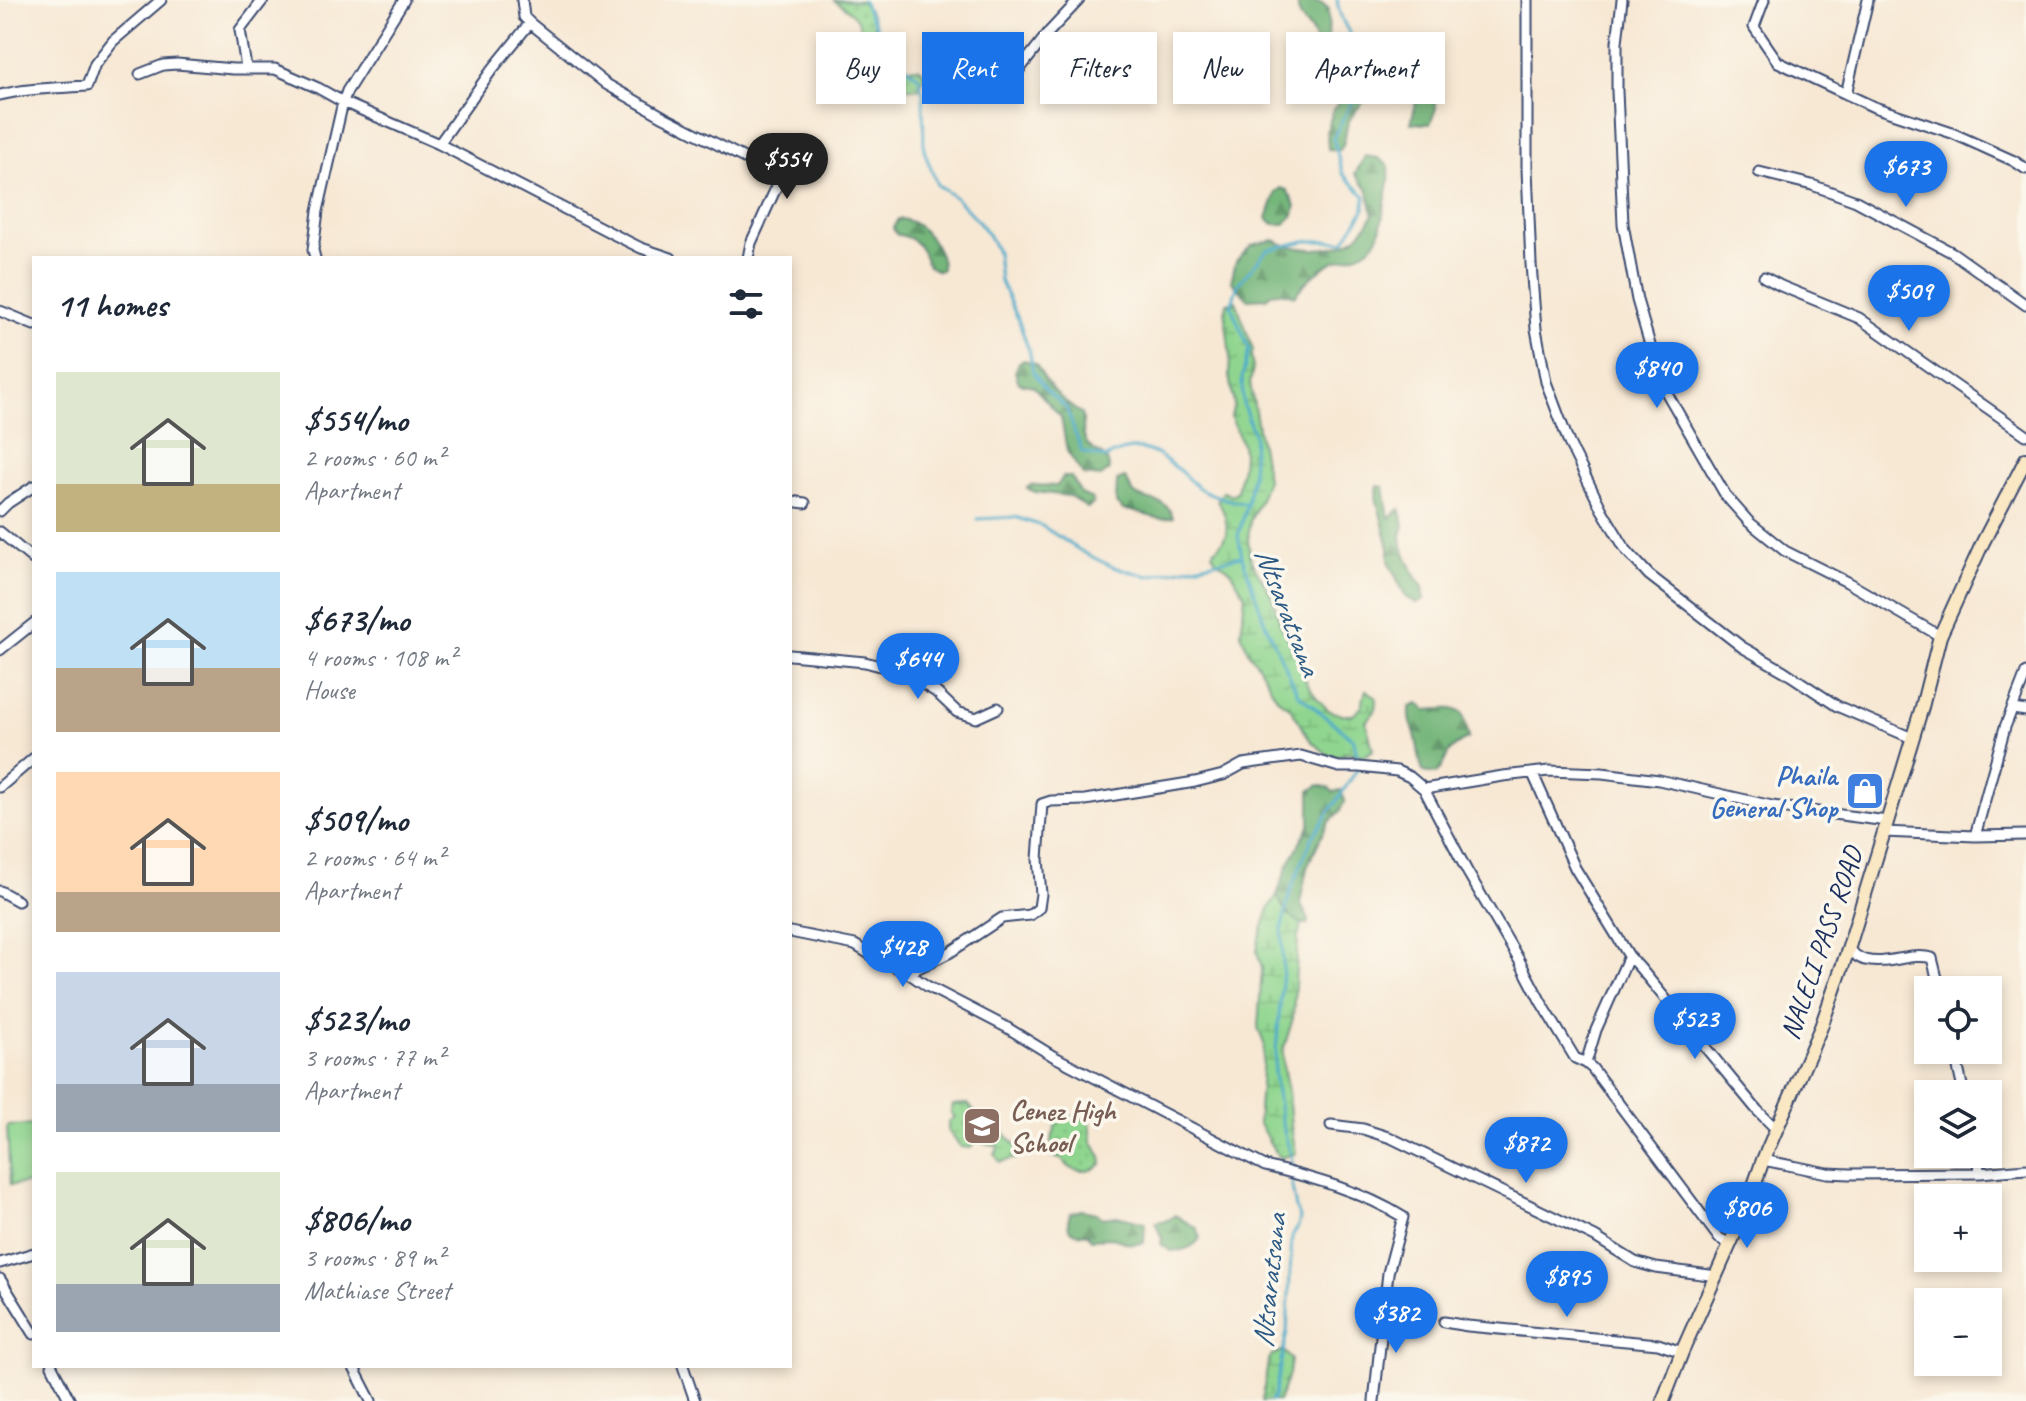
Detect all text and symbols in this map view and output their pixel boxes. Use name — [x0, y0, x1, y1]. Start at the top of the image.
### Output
chip: Buy — [816, 32, 906, 104]
chip: Rent — [922, 32, 1024, 104]
chip: Filters — [1040, 32, 1157, 104]
chip: New — [1173, 32, 1270, 104]
chip: Apartment — [1286, 32, 1445, 104]
pin: $554 — [740, 133, 834, 201]
pin: $673 — [1859, 141, 1953, 209]
text: $554 — [764, 142, 810, 175]
text: $673 — [1882, 150, 1930, 183]
pin: $509 — [1862, 265, 1956, 333]
text: $509 — [1886, 274, 1932, 307]
icon: filters — [724, 282, 768, 326]
text: 11 homes — [56, 283, 167, 326]
pin: $840 — [1610, 342, 1704, 410]
text: $840 — [1634, 351, 1680, 384]
text: $554/mo — [304, 398, 408, 441]
icon: home — [120, 404, 216, 500]
text: 2 rooms · 60 m² — [304, 441, 445, 474]
text: Apartment — [304, 474, 400, 507]
water label: Ntsaratsana — [1246, 542, 1331, 683]
text: $673/mo — [304, 598, 409, 641]
icon: home — [120, 604, 216, 700]
pin: $644 — [871, 633, 965, 701]
text: 4 rooms · 108 m² — [304, 641, 456, 674]
text: $644 — [894, 642, 942, 675]
text: House — [304, 674, 355, 707]
place label: Phaila General Shop — [1710, 758, 1839, 825]
shop icon: Phaila General Shop — [1844, 770, 1886, 812]
text: $509/mo — [304, 798, 408, 841]
icon: home — [120, 804, 216, 900]
street label: NALELI PASS ROAD — [1772, 840, 1871, 1044]
text: 2 rooms · 64 m² — [304, 841, 445, 874]
text: Apartment — [304, 874, 400, 907]
pin: $428 — [856, 921, 950, 989]
text: $428 — [880, 930, 926, 963]
map controls — [1914, 976, 2002, 1376]
button: locate — [1914, 976, 2002, 1064]
pin: $523 — [1648, 993, 1742, 1061]
text: $523/mo — [304, 998, 408, 1041]
text: $523 — [1672, 1002, 1718, 1035]
icon: home — [120, 1004, 216, 1100]
text: 3 rooms · 77 m² — [304, 1041, 445, 1074]
text: Apartment — [304, 1074, 400, 1107]
button: layers — [1914, 1080, 2002, 1168]
place label: Cenez High School — [1010, 1093, 1117, 1160]
school or university icon: Cenez High School — [961, 1105, 1003, 1147]
pin: $872 — [1479, 1117, 1573, 1185]
text: $872 — [1503, 1126, 1549, 1159]
pin: $806 — [1700, 1182, 1794, 1250]
button: + — [1914, 1184, 2002, 1272]
text: $806 — [1723, 1191, 1771, 1224]
text: $806/mo — [304, 1198, 409, 1241]
icon: home — [120, 1204, 216, 1300]
water label: Ntsaratsana — [1243, 1210, 1295, 1349]
text: 3 rooms · 89 m² — [304, 1241, 445, 1274]
pin: $895 — [1520, 1251, 1614, 1319]
text: $895 — [1544, 1260, 1590, 1293]
text: Mathiase Street — [304, 1274, 450, 1307]
pin: $382 — [1349, 1287, 1443, 1355]
button: − — [1914, 1288, 2002, 1376]
text: $382 — [1373, 1296, 1419, 1329]

